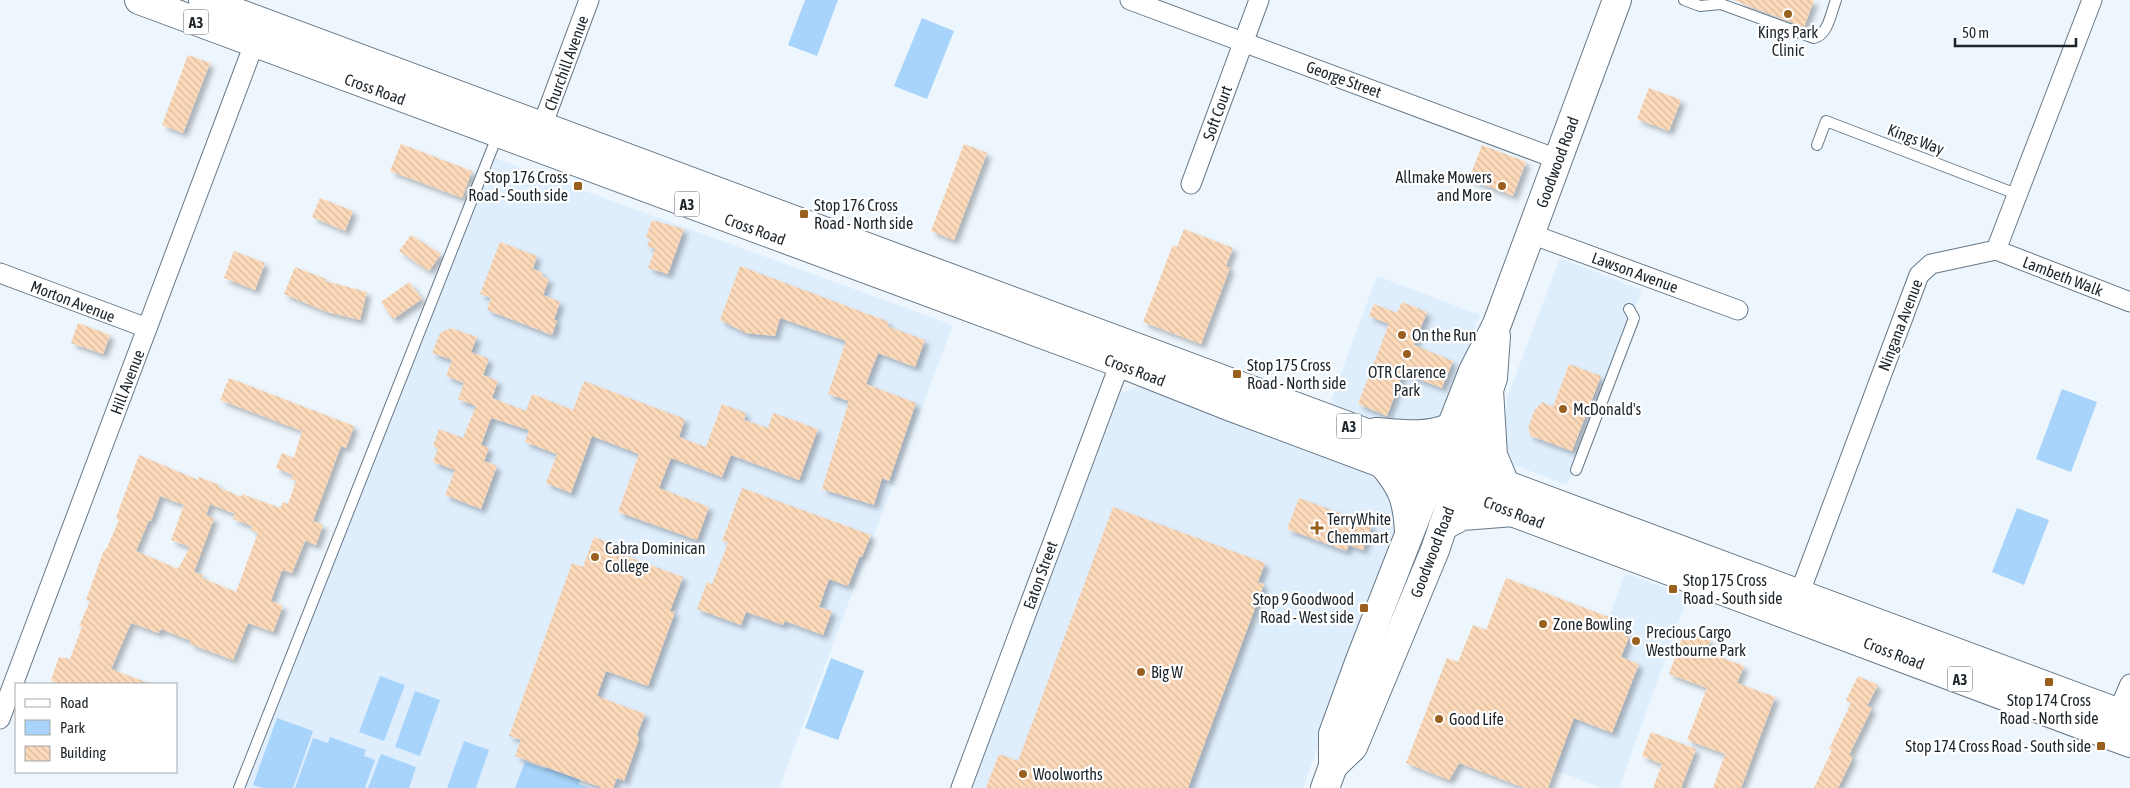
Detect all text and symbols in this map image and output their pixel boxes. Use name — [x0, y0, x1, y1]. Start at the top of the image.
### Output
marker: Kings Park Clinic — [1782, 8, 1794, 20]
road number: A3 — [184, 10, 208, 34]
street label: Churchill Avenue — [540, 13, 592, 113]
scale bar — [1955, 15, 2076, 47]
place label: Kings Park Clinic — [1758, 23, 1818, 59]
text: 50 m — [1962, 24, 1989, 41]
street label: George Street — [1304, 57, 1384, 102]
street label: Cross Road — [342, 70, 408, 108]
street label: Soft Court — [1199, 83, 1235, 143]
street label: Goodwood Road — [1532, 114, 1582, 210]
street label: Kings Way — [1885, 120, 1947, 159]
place label: Stop 176 Cross Road - South side — [468, 168, 568, 204]
place label: Allmake Mowers and More — [1395, 168, 1492, 204]
marker: Stop 176 Cross Road - South side — [572, 180, 584, 192]
marker: Allmake Mowers and More — [1496, 180, 1508, 192]
road number: A3 — [674, 192, 700, 216]
place label: Stop 176 Cross Road - North side — [814, 196, 913, 232]
marker: Stop 176 Cross Road - North side — [798, 208, 810, 220]
street label: Cross Road — [722, 210, 788, 248]
street label: Lawson Avenue — [1589, 248, 1681, 296]
street label: Lambeth Walk — [2020, 252, 2106, 300]
street label: Morton Avenue — [28, 277, 118, 325]
street label: Ningana Avenue — [1874, 277, 1927, 374]
place label: On the Run — [1412, 326, 1477, 344]
marker: On the Run — [1396, 329, 1408, 341]
street label: Hill Avenue — [106, 347, 148, 417]
marker: OTR Clarence Park — [1401, 348, 1413, 360]
street label: Cross Road — [1102, 350, 1168, 390]
place label: Stop 175 Cross Road - North side — [1247, 356, 1346, 392]
place label: OTR Clarence Park — [1368, 363, 1446, 399]
marker: Stop 175 Cross Road - North side — [1231, 368, 1243, 380]
place label: McDonald's — [1573, 400, 1642, 418]
marker: McDonald's — [1557, 403, 1569, 415]
road number: A3 — [1336, 414, 1362, 438]
street label: Cross Road — [1481, 492, 1547, 532]
street label: Goodwood Road — [1406, 504, 1458, 600]
place label: TerryWhite Chemmart — [1327, 510, 1391, 546]
marker: TerryWhite Chemmart — [1311, 522, 1323, 534]
street label: Eaton Street — [1019, 538, 1061, 612]
place label: Cabra Dominican College — [605, 539, 706, 576]
marker: Cabra Dominican College — [589, 551, 601, 563]
place label: Stop 175 Cross Road - South side — [1683, 571, 1783, 607]
marker: Stop 175 Cross Road - South side — [1667, 583, 1679, 595]
place label: Stop 9 Goodwood Road - West side — [1253, 590, 1354, 626]
marker: Stop 9 Goodwood Road - West side — [1358, 602, 1370, 614]
place label: Zone Bowling — [1553, 615, 1632, 634]
marker: Zone Bowling — [1537, 618, 1549, 630]
place label: Precious Cargo Westbourne Park — [1646, 623, 1746, 659]
street label: Cross Road — [1861, 633, 1927, 673]
marker: Precious Cargo Westbourne Park — [1630, 635, 1642, 647]
place label: Big W — [1151, 663, 1183, 682]
marker: Big W — [1135, 666, 1147, 678]
road number: A3 — [1948, 666, 1972, 692]
marker: Stop 174 Cross Road - North side — [2043, 676, 2055, 688]
legend — [15, 683, 178, 773]
place label: Stop 174 Cross Road - North side — [1999, 691, 2099, 727]
text: Road — [60, 694, 89, 711]
place label: Good Life — [1449, 710, 1504, 728]
marker: Good Life — [1433, 713, 1445, 725]
text: Park — [60, 719, 85, 736]
place label: Stop 174 Cross Road - South side — [1905, 737, 2091, 756]
marker: Stop 174 Cross Road - South side — [2095, 740, 2107, 752]
text: Building — [60, 744, 106, 761]
place label: Woolworths — [1033, 765, 1103, 783]
marker: Woolworths — [1017, 768, 1029, 780]

